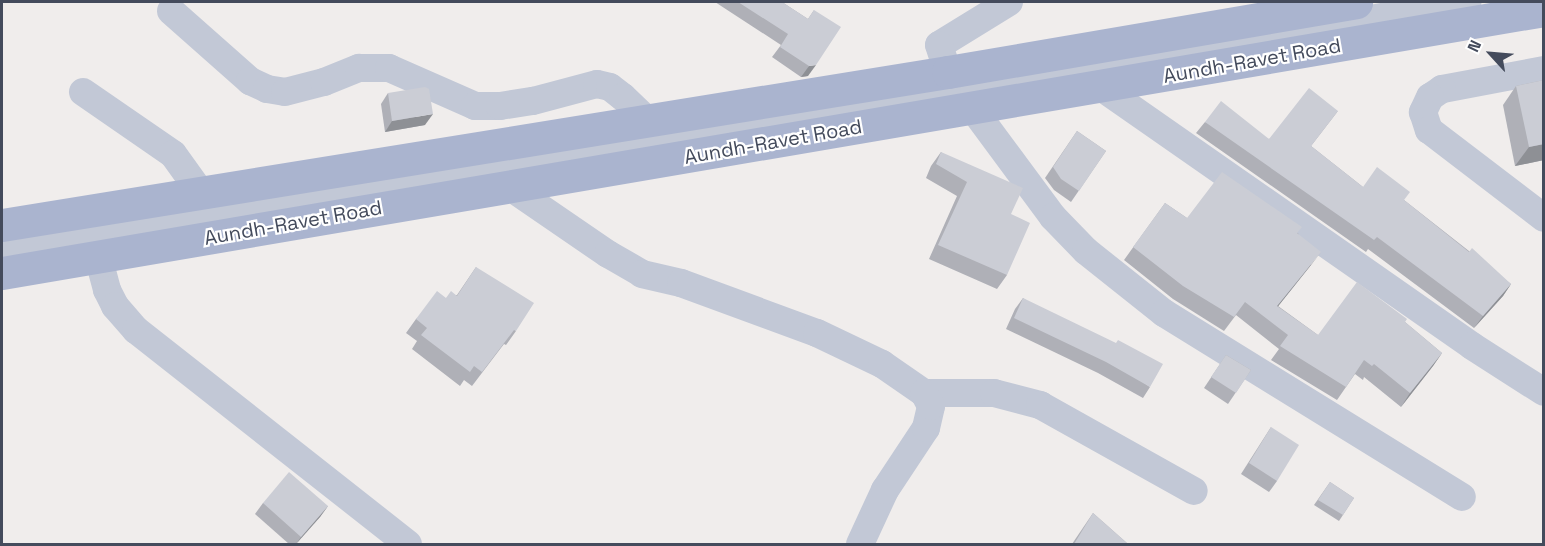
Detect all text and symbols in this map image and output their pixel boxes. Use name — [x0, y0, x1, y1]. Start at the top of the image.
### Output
north arrow — [1461, 24, 1521, 84]
street label: Aundh-Ravet Road — [1161, 34, 1343, 88]
text: N — [1463, 36, 1486, 55]
street label: Aundh-Ravet Road — [682, 115, 864, 169]
street label: Aundh-Ravet Road — [202, 196, 384, 250]

